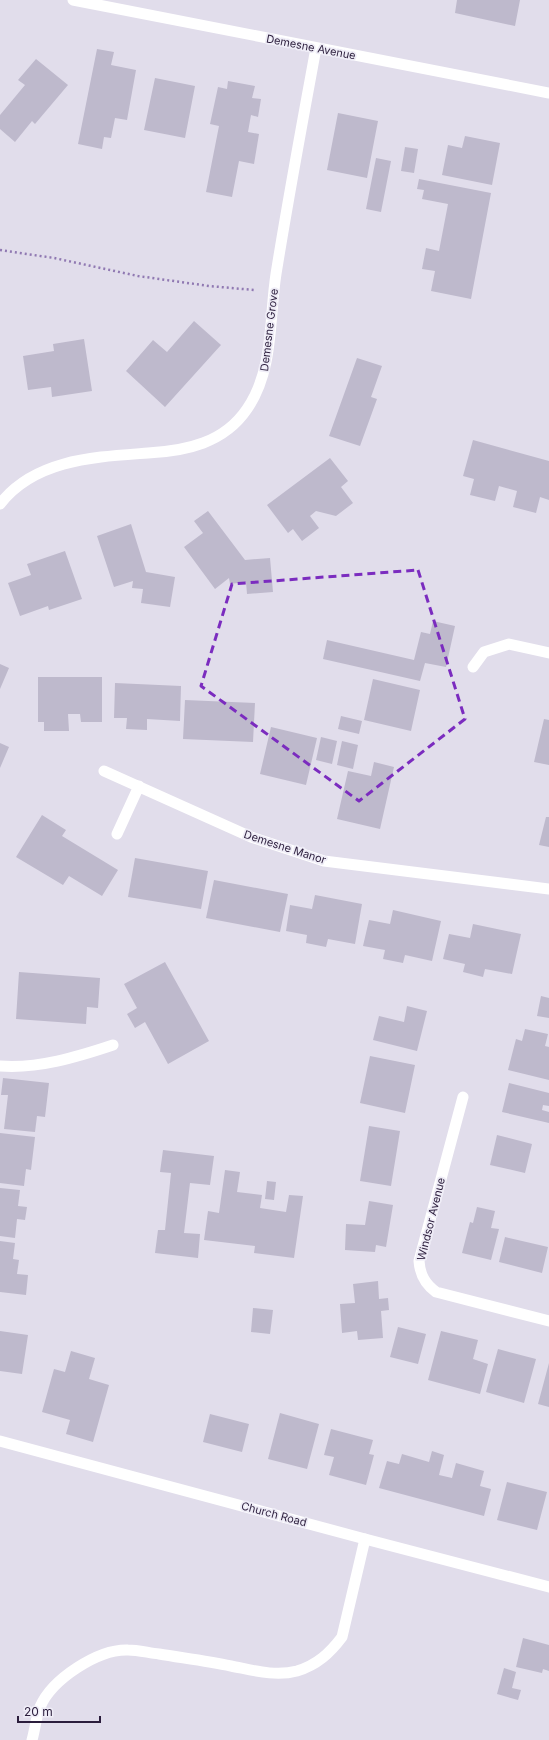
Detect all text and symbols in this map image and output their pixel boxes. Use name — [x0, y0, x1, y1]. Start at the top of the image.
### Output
street label: Demesne Avenue — [265, 31, 357, 63]
street label: Demesne Grove — [257, 288, 281, 372]
street label: Demesne Manor — [242, 827, 328, 867]
street label: Windsor Avenue — [414, 1176, 448, 1262]
street label: Church Road — [240, 1499, 308, 1529]
scale bar — [18, 1698, 100, 1724]
text: 20 m — [24, 1704, 53, 1719]

